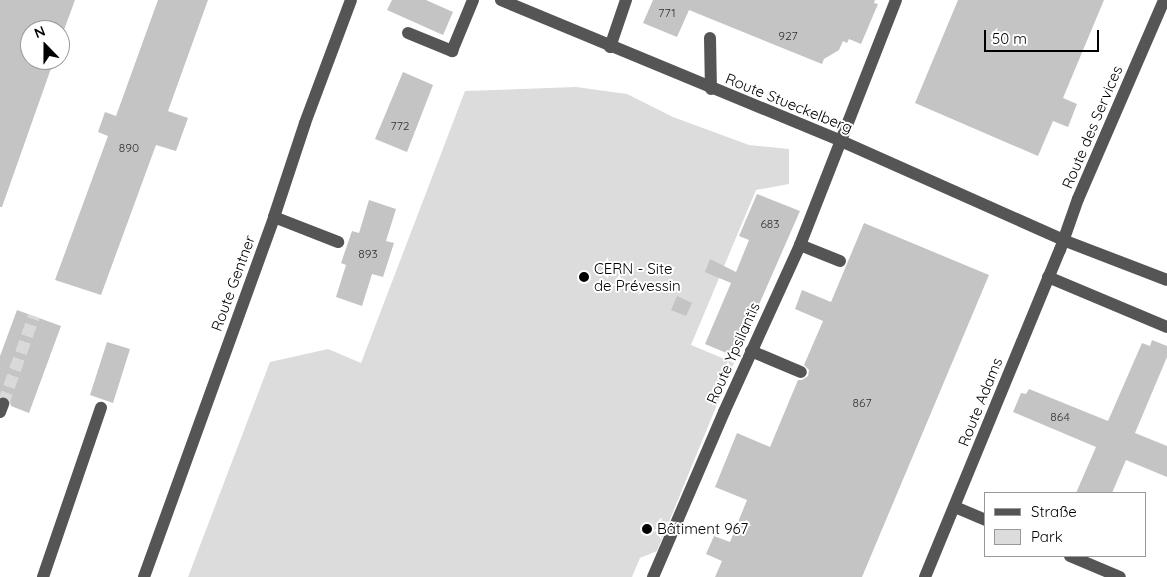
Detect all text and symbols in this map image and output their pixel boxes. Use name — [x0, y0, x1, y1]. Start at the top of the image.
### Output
house number: 771 — [658, 6, 676, 20]
north arrow — [20, 20, 70, 70]
scale bar — [987, 20, 1102, 52]
text: N — [32, 22, 48, 42]
house number: 927 — [778, 29, 798, 43]
text: 50 m — [992, 29, 1027, 48]
street label: Route des Services — [1058, 63, 1126, 191]
street label: Route Stueckelberg — [723, 69, 855, 137]
house number: 772 — [391, 119, 409, 133]
house number: 890 — [119, 141, 139, 155]
house number: 683 — [760, 217, 780, 231]
street label: Route Gentner — [207, 233, 259, 333]
house number: 893 — [358, 247, 378, 261]
place label: CERN - Site de Prévessin — [594, 259, 681, 294]
marker: CERN - Site de Prévessin — [578, 271, 590, 283]
street label: Route Ypsilantis — [703, 300, 763, 406]
street label: Route Adams — [954, 355, 1006, 449]
house number: 867 — [852, 396, 872, 410]
house number: 864 — [1050, 410, 1070, 424]
legend — [984, 492, 1147, 557]
text: Straße — [1031, 502, 1077, 521]
place label: Bâtiment 967 — [657, 520, 748, 538]
marker: Bâtiment 967 — [641, 523, 653, 535]
text: Park — [1031, 527, 1063, 546]

